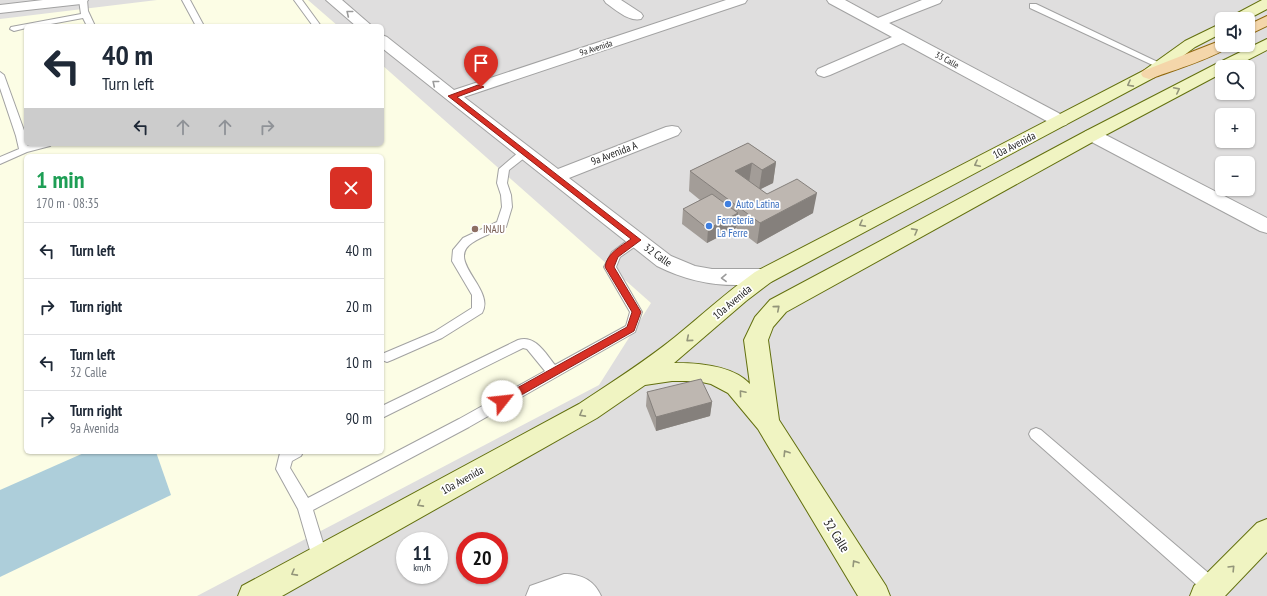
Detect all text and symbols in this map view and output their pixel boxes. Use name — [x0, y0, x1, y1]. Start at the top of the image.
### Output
one-way arrow — [346, 11, 353, 18]
map controls — [1215, 12, 1255, 196]
button: sound — [1215, 12, 1255, 52]
text: 40 m — [102, 36, 153, 73]
street label: 9a Avenida — [578, 37, 614, 58]
icon: left — [36, 40, 88, 92]
pin — [464, 46, 498, 87]
street label: 33 Calle — [933, 49, 961, 71]
icon: arrive — [470, 52, 492, 74]
button: search — [1215, 60, 1255, 100]
text: Turn left — [102, 72, 154, 95]
one-way arrow — [432, 80, 439, 87]
one-way arrow — [1127, 80, 1134, 87]
one-way arrow — [1173, 88, 1180, 95]
button: + — [1215, 108, 1255, 148]
icon: left — [130, 116, 152, 138]
icon: ahead — [172, 116, 194, 138]
icon: ahead — [214, 116, 236, 138]
icon: right — [256, 116, 278, 138]
street label: 10a Avenida — [990, 128, 1038, 162]
street label: 9a Avenida A — [589, 137, 640, 168]
button: − — [1215, 156, 1255, 196]
one-way arrow — [974, 159, 981, 167]
text: 1 min — [36, 164, 84, 195]
button: close — [330, 167, 372, 209]
text: 170 m · 08:35 — [36, 195, 99, 212]
place label: Auto Latina — [736, 197, 779, 211]
marker: Auto Latina — [723, 199, 733, 209]
place label: Ferretería La Ferre — [717, 213, 754, 240]
one-way arrow — [859, 219, 866, 227]
marker: Ferretería La Ferre — [704, 221, 714, 231]
place label: INAJU — [483, 222, 505, 236]
marker: INAJU — [470, 224, 480, 234]
one-way arrow — [911, 229, 918, 236]
icon: left — [36, 240, 58, 262]
street label: 32 Calle — [641, 240, 675, 270]
text: Turn left — [70, 241, 115, 260]
text: 40 m — [346, 241, 372, 260]
one-way arrow — [721, 274, 727, 282]
street label: 10a Avenida — [710, 282, 754, 322]
icon: right — [36, 296, 58, 318]
text: Turn right — [70, 297, 122, 316]
text: 20 m — [346, 297, 372, 316]
one-way arrow — [772, 306, 780, 313]
one-way arrow — [686, 334, 693, 341]
text: Turn left — [70, 345, 115, 364]
icon: left — [36, 352, 58, 374]
text: 10 m — [346, 353, 372, 372]
text: 32 Calle — [70, 364, 107, 381]
position arrow — [481, 380, 523, 422]
one-way arrow — [740, 390, 747, 397]
text: Turn right — [70, 401, 122, 420]
icon: right — [36, 408, 58, 430]
text: 90 m — [346, 409, 372, 428]
one-way arrow — [579, 409, 587, 416]
text: 9a Avenida — [70, 420, 119, 437]
one-way arrow — [784, 450, 791, 457]
street label: 10a Avenida — [438, 463, 486, 497]
one-way arrow — [417, 499, 424, 506]
street label: 32 Calle — [820, 515, 854, 555]
speed limit sign: 20 — [456, 532, 508, 584]
text: 11 — [412, 540, 432, 566]
one-way arrow — [852, 560, 859, 567]
text: km/h — [413, 561, 431, 574]
one-way arrow — [1227, 565, 1235, 573]
one-way arrow — [291, 569, 298, 576]

